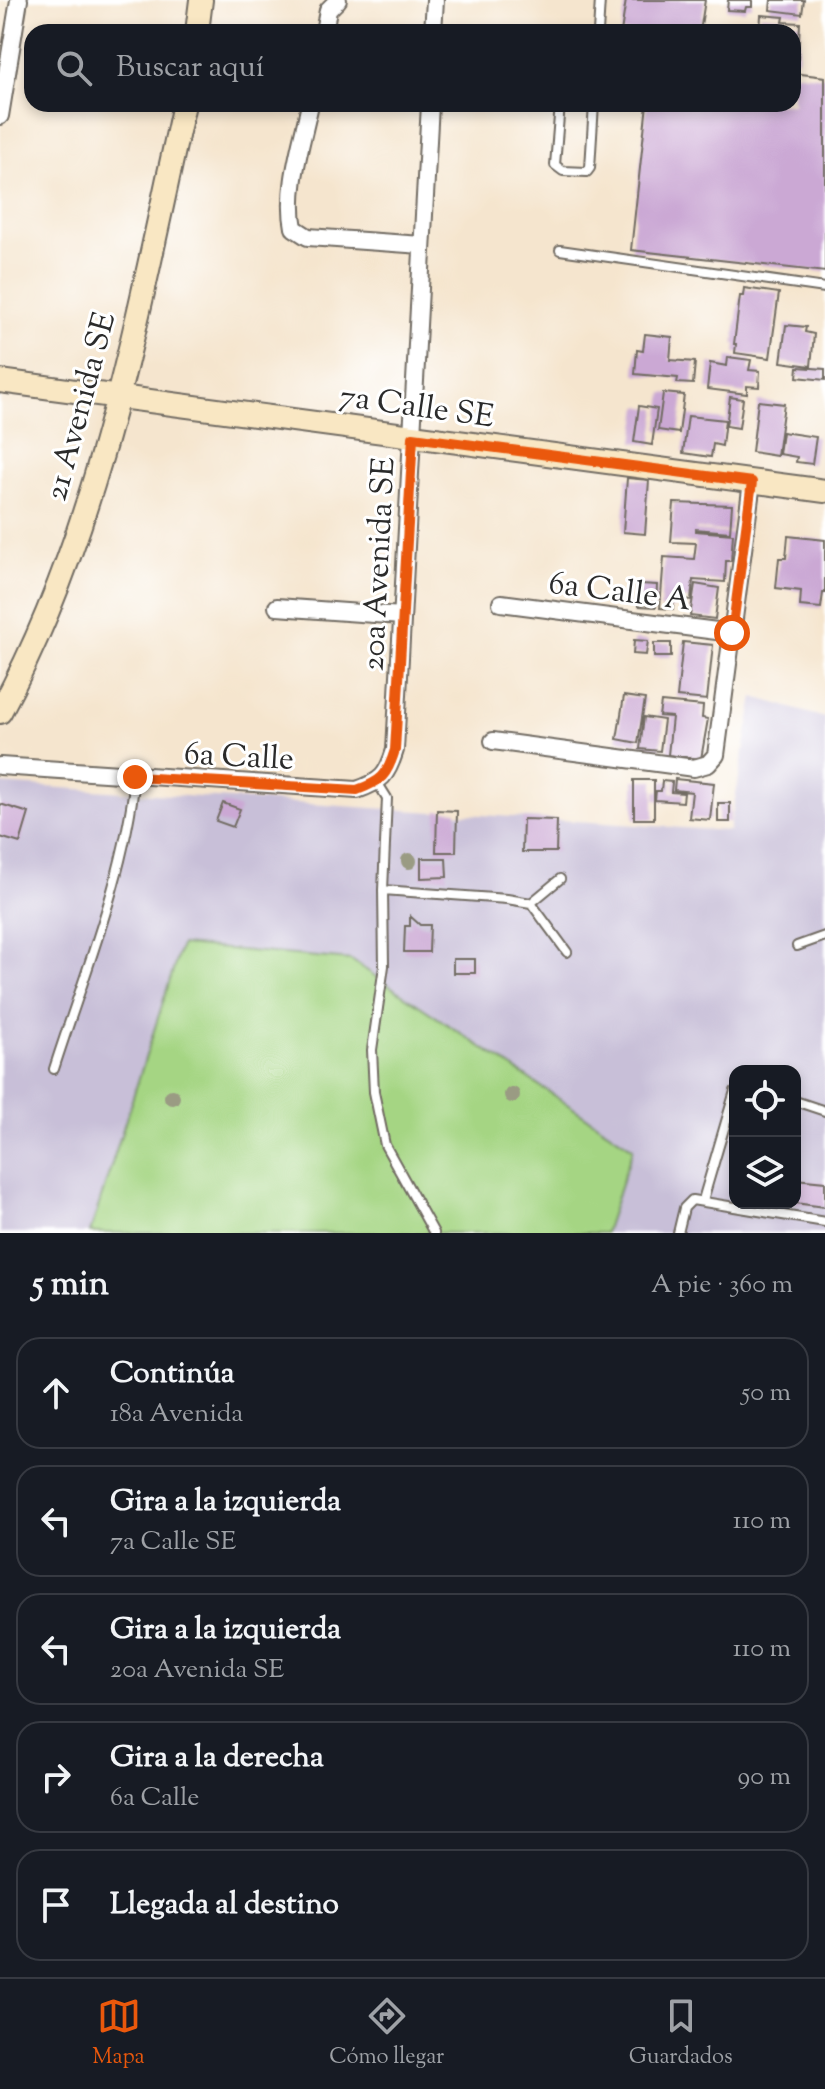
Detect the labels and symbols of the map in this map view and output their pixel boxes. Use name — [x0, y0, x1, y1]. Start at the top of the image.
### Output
street label: 21 Avenida SE — [35, 307, 129, 506]
street label: 7a Calle SE — [336, 374, 497, 442]
street label: 20a Avenida SE — [351, 456, 409, 672]
street label: 6a Calle A — [546, 561, 693, 625]
route start — [714, 615, 750, 651]
street label: 6a Calle — [183, 732, 295, 784]
route end — [117, 759, 153, 795]

